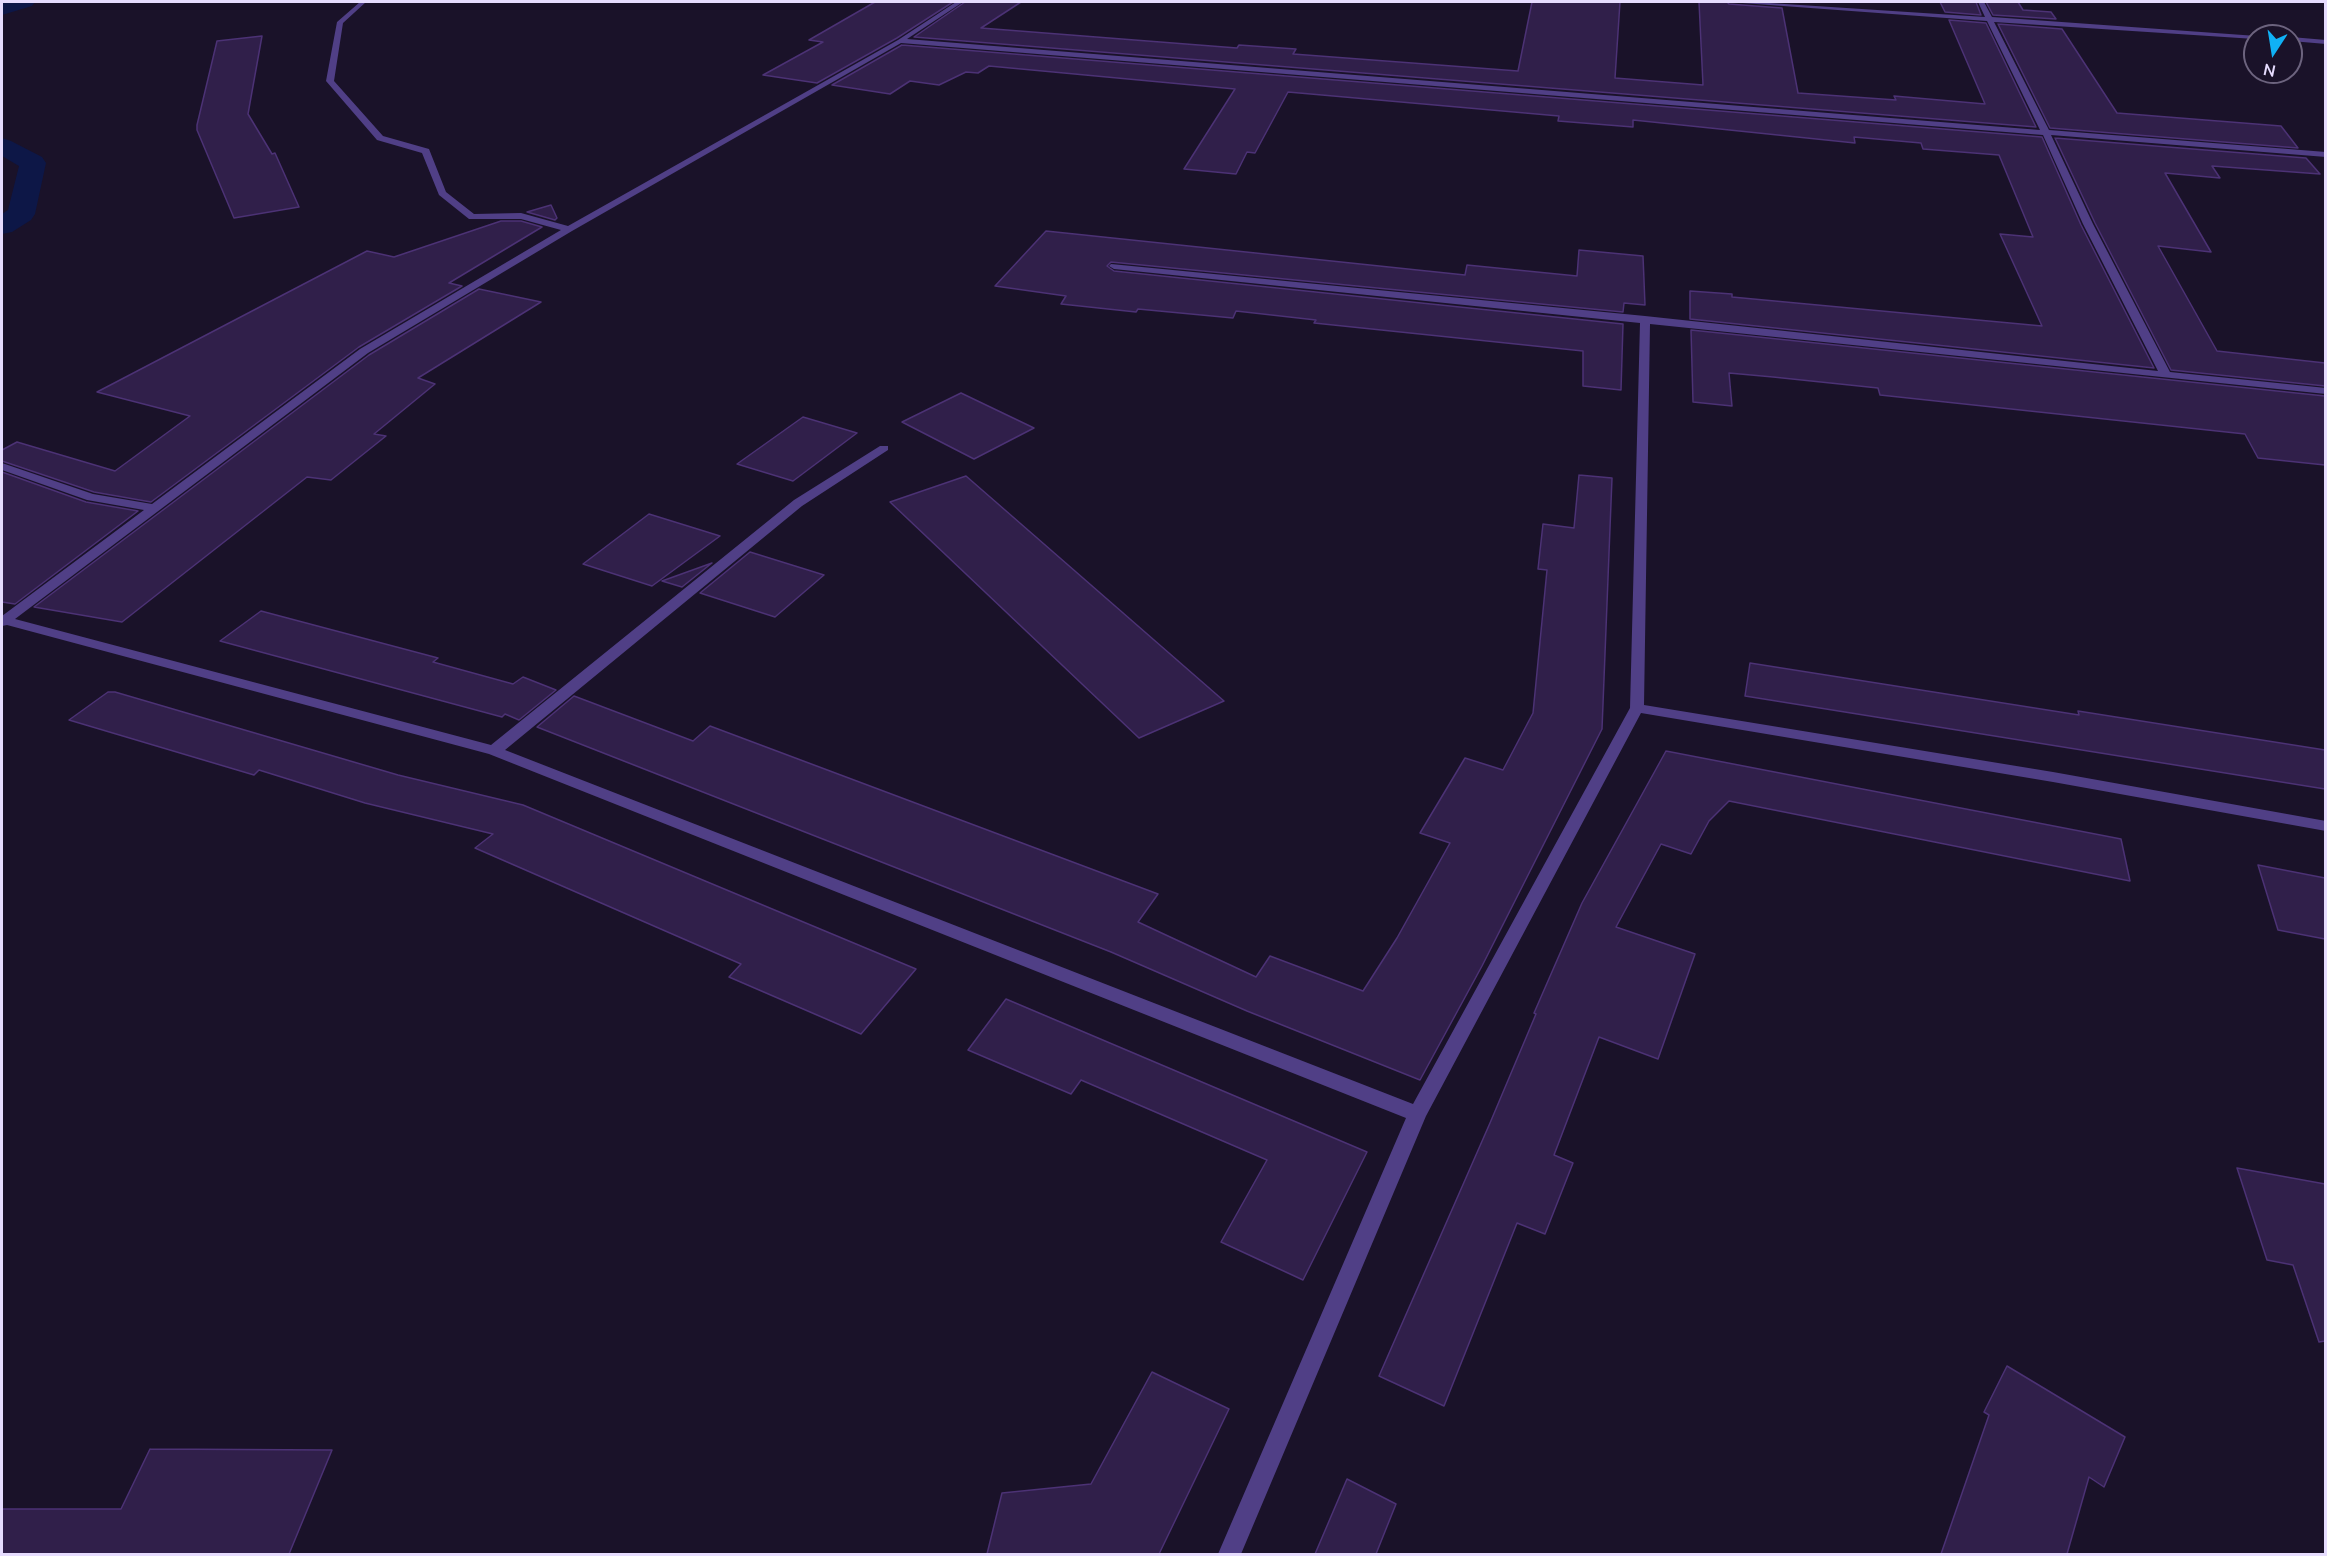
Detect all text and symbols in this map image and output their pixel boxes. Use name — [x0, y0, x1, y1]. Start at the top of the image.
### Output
north arrow — [2243, 24, 2303, 84]
text: N — [2262, 58, 2278, 82]

